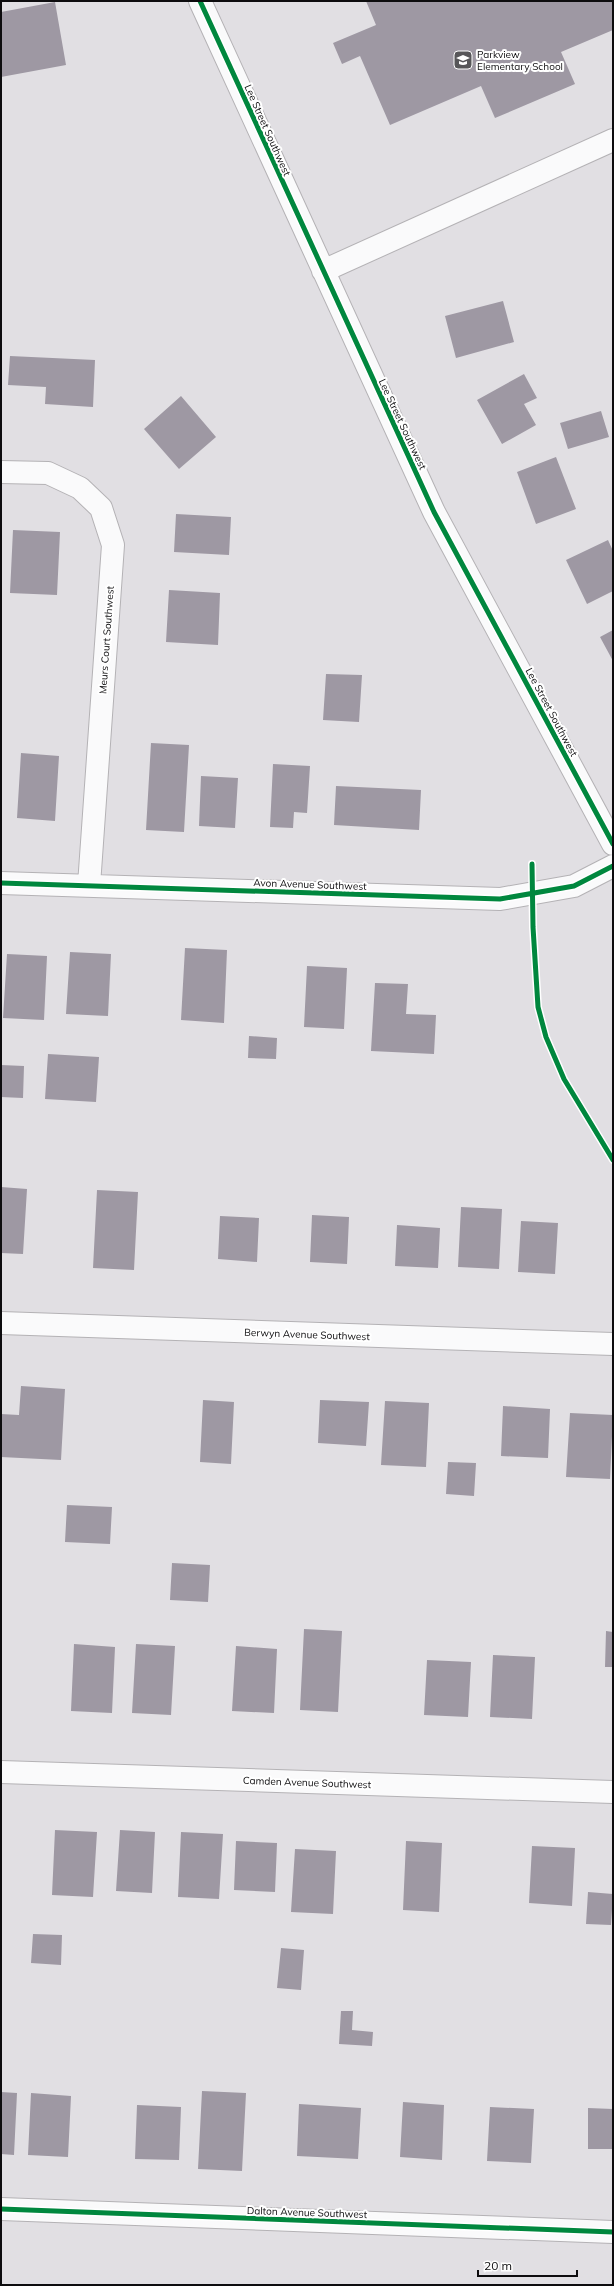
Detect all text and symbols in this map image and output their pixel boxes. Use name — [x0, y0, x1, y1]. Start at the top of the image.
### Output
place label: Parkview Elementary School — [477, 48, 563, 73]
school or university icon: Parkview Elementary School — [452, 49, 474, 71]
street label: Lee Street Southwest — [242, 83, 294, 178]
street label: Lee Street Southwest — [376, 377, 429, 472]
street label: Meurs Court Southwest — [96, 585, 117, 695]
street label: Lee Street Southwest — [523, 666, 581, 759]
street label: Avon Avenue Southwest — [253, 876, 367, 893]
street label: Berwyn Avenue Southwest — [244, 1326, 371, 1343]
street label: Camden Avenue Southwest — [243, 1774, 372, 1791]
street label: Dalton Avenue Southwest — [247, 2204, 368, 2221]
scale bar — [478, 2252, 577, 2278]
text: 20 m — [484, 2258, 512, 2273]

